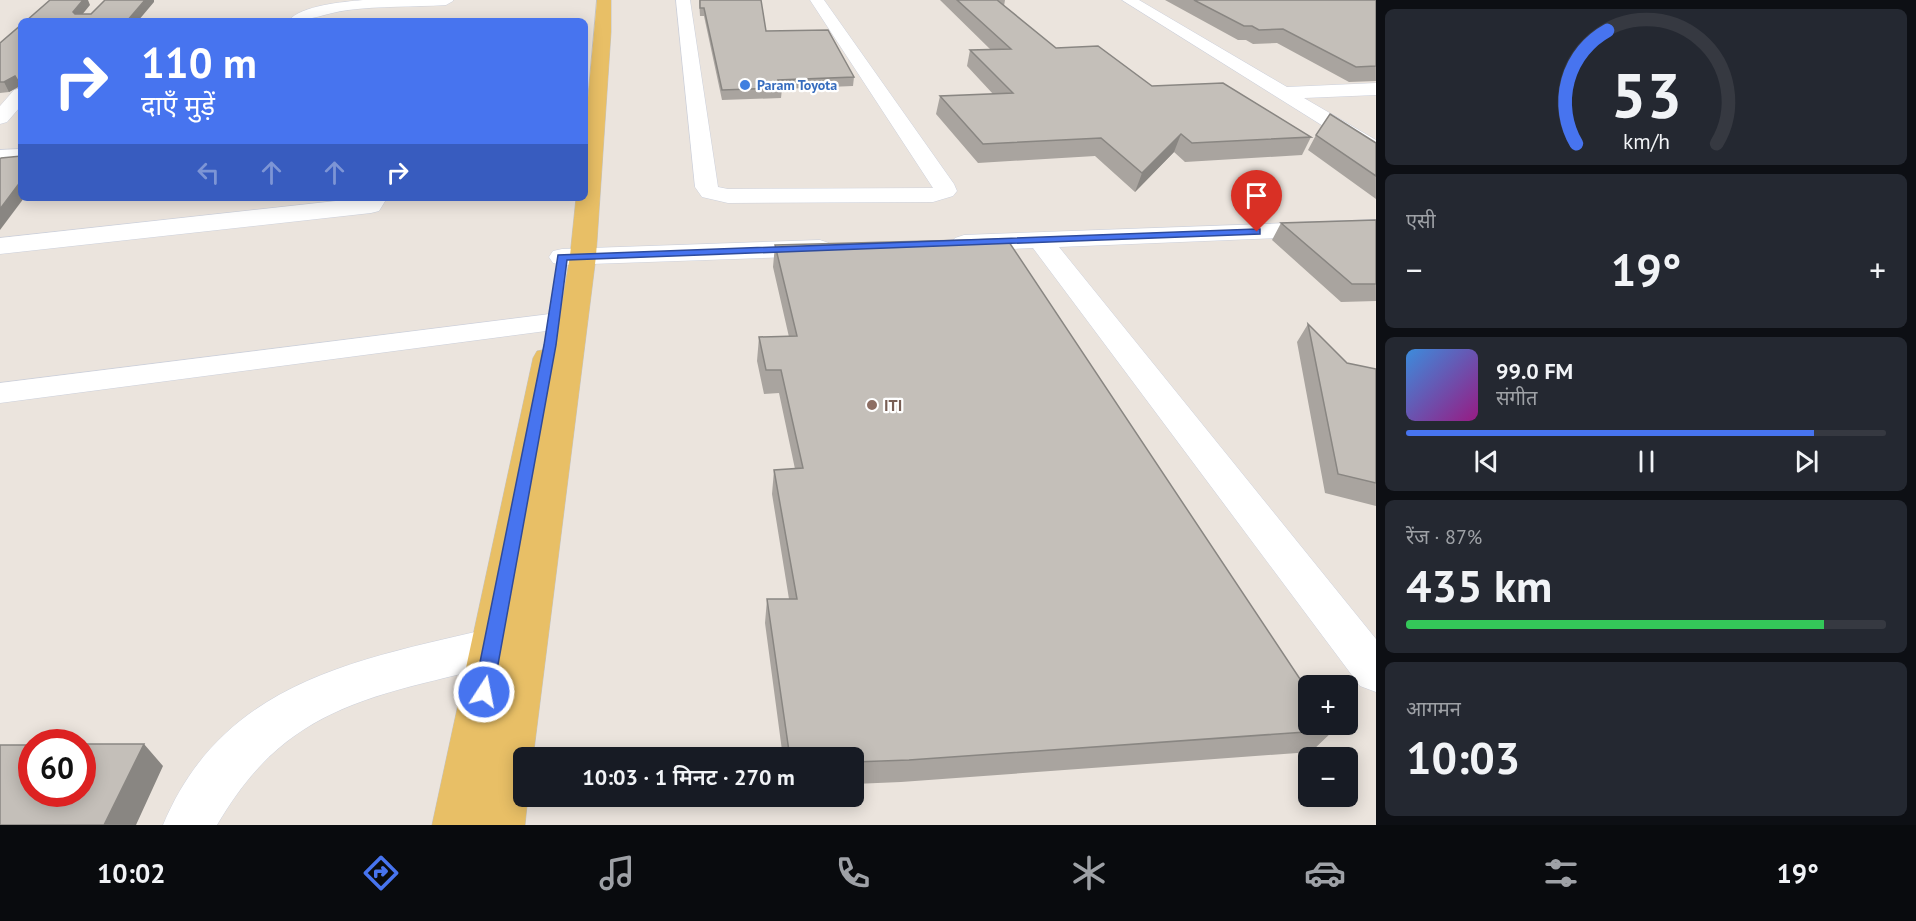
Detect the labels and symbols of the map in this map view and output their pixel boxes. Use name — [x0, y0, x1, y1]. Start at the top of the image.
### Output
place label: Param Toyota — [757, 76, 837, 94]
marker: Param Toyota — [738, 78, 752, 92]
pin — [1231, 170, 1282, 232]
place label: ITI — [884, 395, 902, 415]
marker: ITI — [865, 398, 879, 412]
position arrow — [452, 660, 516, 724]
speed limit sign: 60 — [18, 729, 96, 807]

